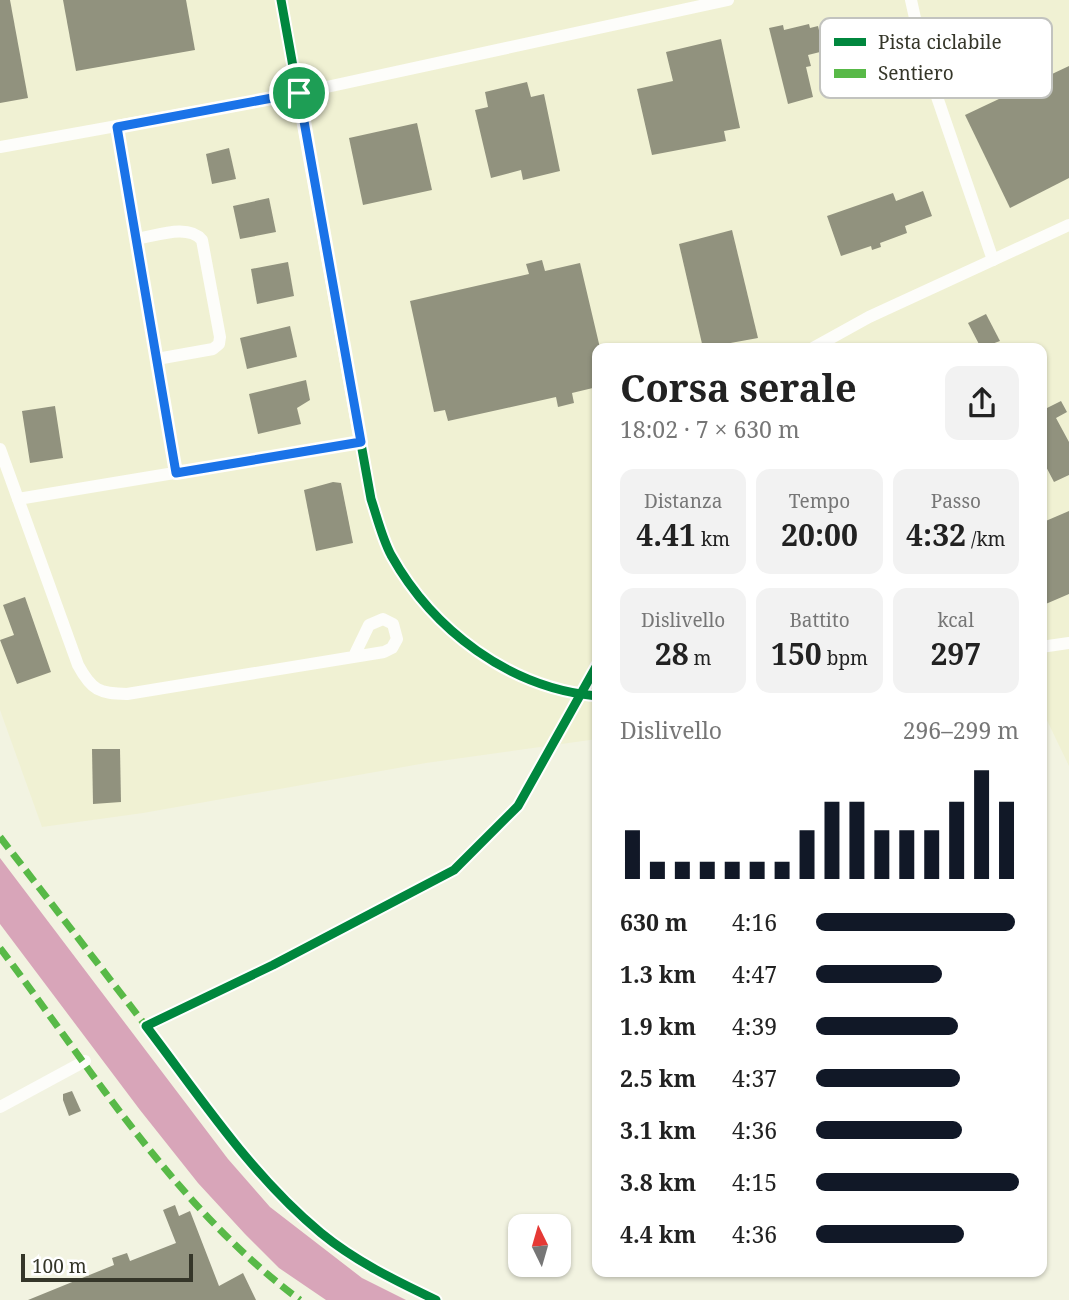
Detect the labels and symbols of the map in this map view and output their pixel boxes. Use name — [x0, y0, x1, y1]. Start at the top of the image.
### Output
legend — [820, 18, 1052, 98]
text: Pista ciclabile — [878, 29, 1002, 55]
text: Sentiero — [878, 60, 954, 86]
pin — [269, 63, 329, 123]
north arrow — [508, 1214, 570, 1278]
scale bar — [21, 1251, 192, 1283]

